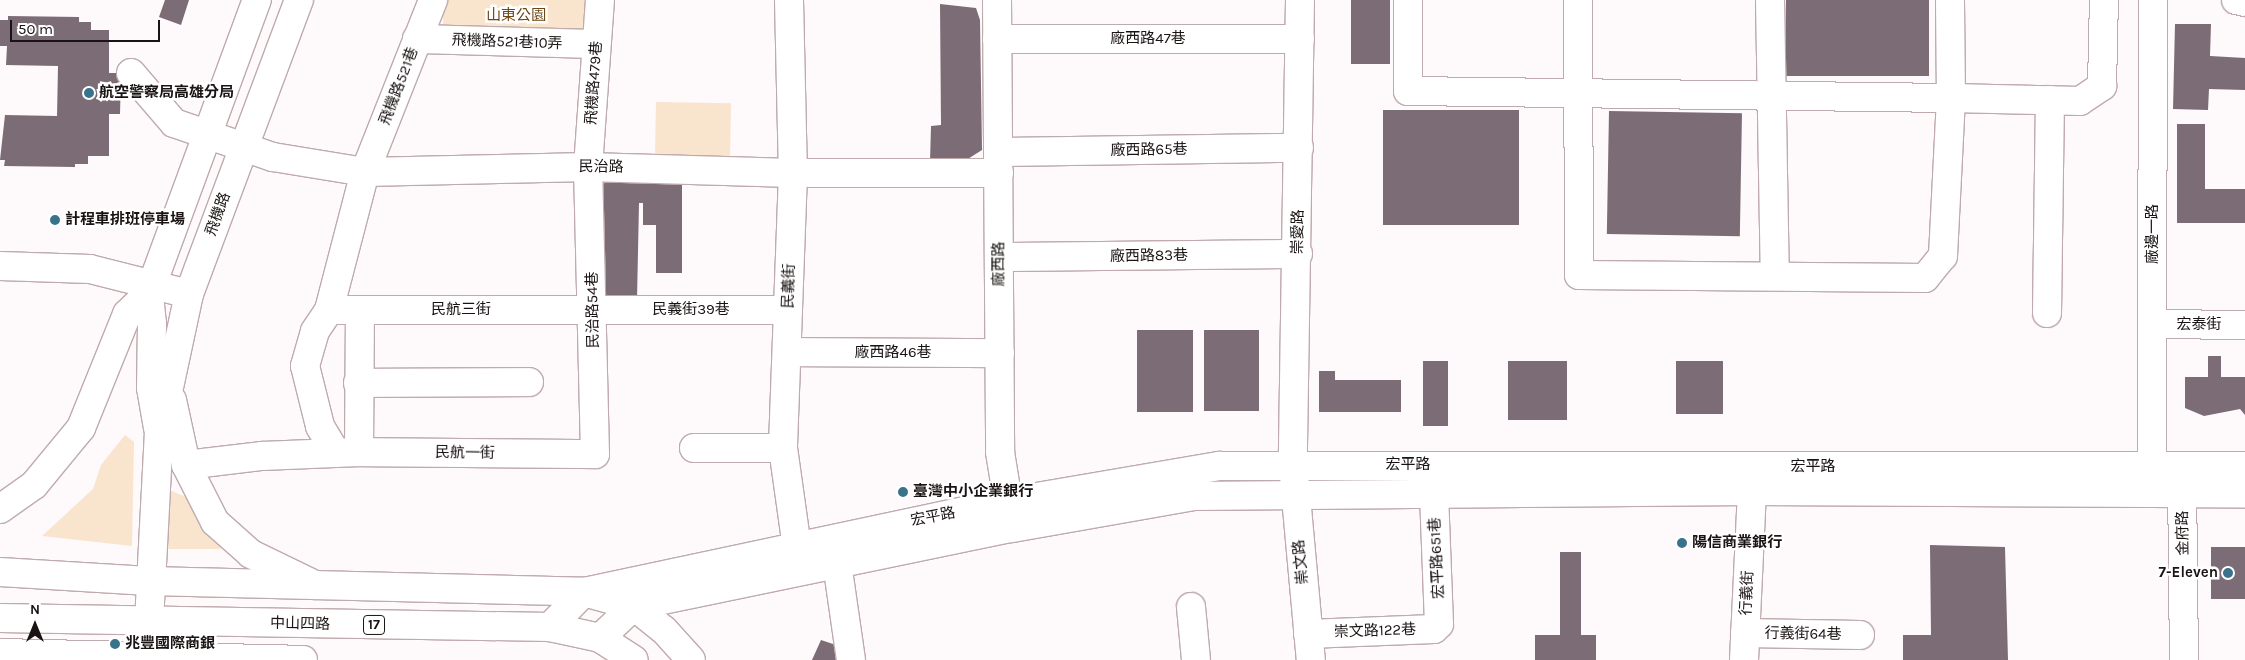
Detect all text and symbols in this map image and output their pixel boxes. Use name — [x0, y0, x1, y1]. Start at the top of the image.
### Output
park label: 山東公園 — [486, 7, 546, 25]
scale bar — [12, 10, 162, 42]
text: 50 m — [18, 20, 53, 38]
street label: 廠西路47巷 — [1110, 30, 1186, 48]
street label: 飛機路521巷10弄 — [451, 31, 563, 53]
street label: 飛機路479巷 — [582, 40, 606, 126]
street label: 飛機路521巷 — [376, 44, 422, 128]
place label: 航空警察局高雄分局 — [99, 84, 234, 102]
marker: 航空警察局高雄分局 — [83, 87, 95, 99]
street label: 廠西路65巷 — [1110, 140, 1188, 160]
street label: 民治路 — [578, 158, 624, 176]
street label: 飛機路 — [202, 190, 234, 238]
street label: 廠邊一路 — [2144, 204, 2162, 264]
street label: 崇愛路 — [1289, 209, 1307, 255]
place label: 計程車排班停車場 — [65, 211, 185, 229]
marker: 計程車排班停車場 — [49, 214, 61, 226]
street label: 廠西路 — [990, 242, 1008, 286]
street label: 廠西路83巷 — [1110, 246, 1188, 266]
street label: 民義街 — [779, 263, 799, 309]
street label: 民治路54巷 — [583, 271, 603, 349]
street label: 民航三街 — [431, 301, 491, 319]
street label: 民義街39巷 — [652, 301, 730, 319]
street label: 宏泰街 — [2177, 316, 2221, 334]
street label: 廠西路46巷 — [855, 344, 931, 362]
street label: 民航一街 — [435, 443, 495, 463]
street label: 宏平路 — [1386, 456, 1430, 474]
street label: 宏平路 — [1791, 458, 1835, 476]
place label: 臺灣中小企業銀行 — [913, 483, 1033, 501]
marker: 臺灣中小企業銀行 — [897, 486, 909, 498]
street label: 宏平路 — [909, 504, 957, 530]
street label: 金府路 — [2174, 510, 2192, 556]
street label: 宏平路651巷 — [1426, 517, 1448, 599]
place label: 陽信商業銀行 — [1692, 534, 1782, 552]
marker: 陽信商業銀行 — [1676, 537, 1688, 549]
street label: 崇文路 — [1290, 539, 1312, 585]
place label: 7-Eleven — [2159, 564, 2218, 582]
marker: 7-Eleven — [2222, 567, 2234, 579]
street label: 行義街 — [1737, 570, 1757, 616]
north arrow — [10, 600, 60, 650]
text: N — [30, 601, 40, 618]
street label: 中山四路 — [270, 614, 330, 634]
road number: 17 — [363, 614, 385, 636]
street label: 崇文路122巷 — [1334, 621, 1416, 641]
street label: 行義街64巷 — [1764, 624, 1842, 644]
place label: 兆豐國際商銀 — [125, 635, 215, 653]
marker: 兆豐國際商銀 — [109, 638, 121, 650]

